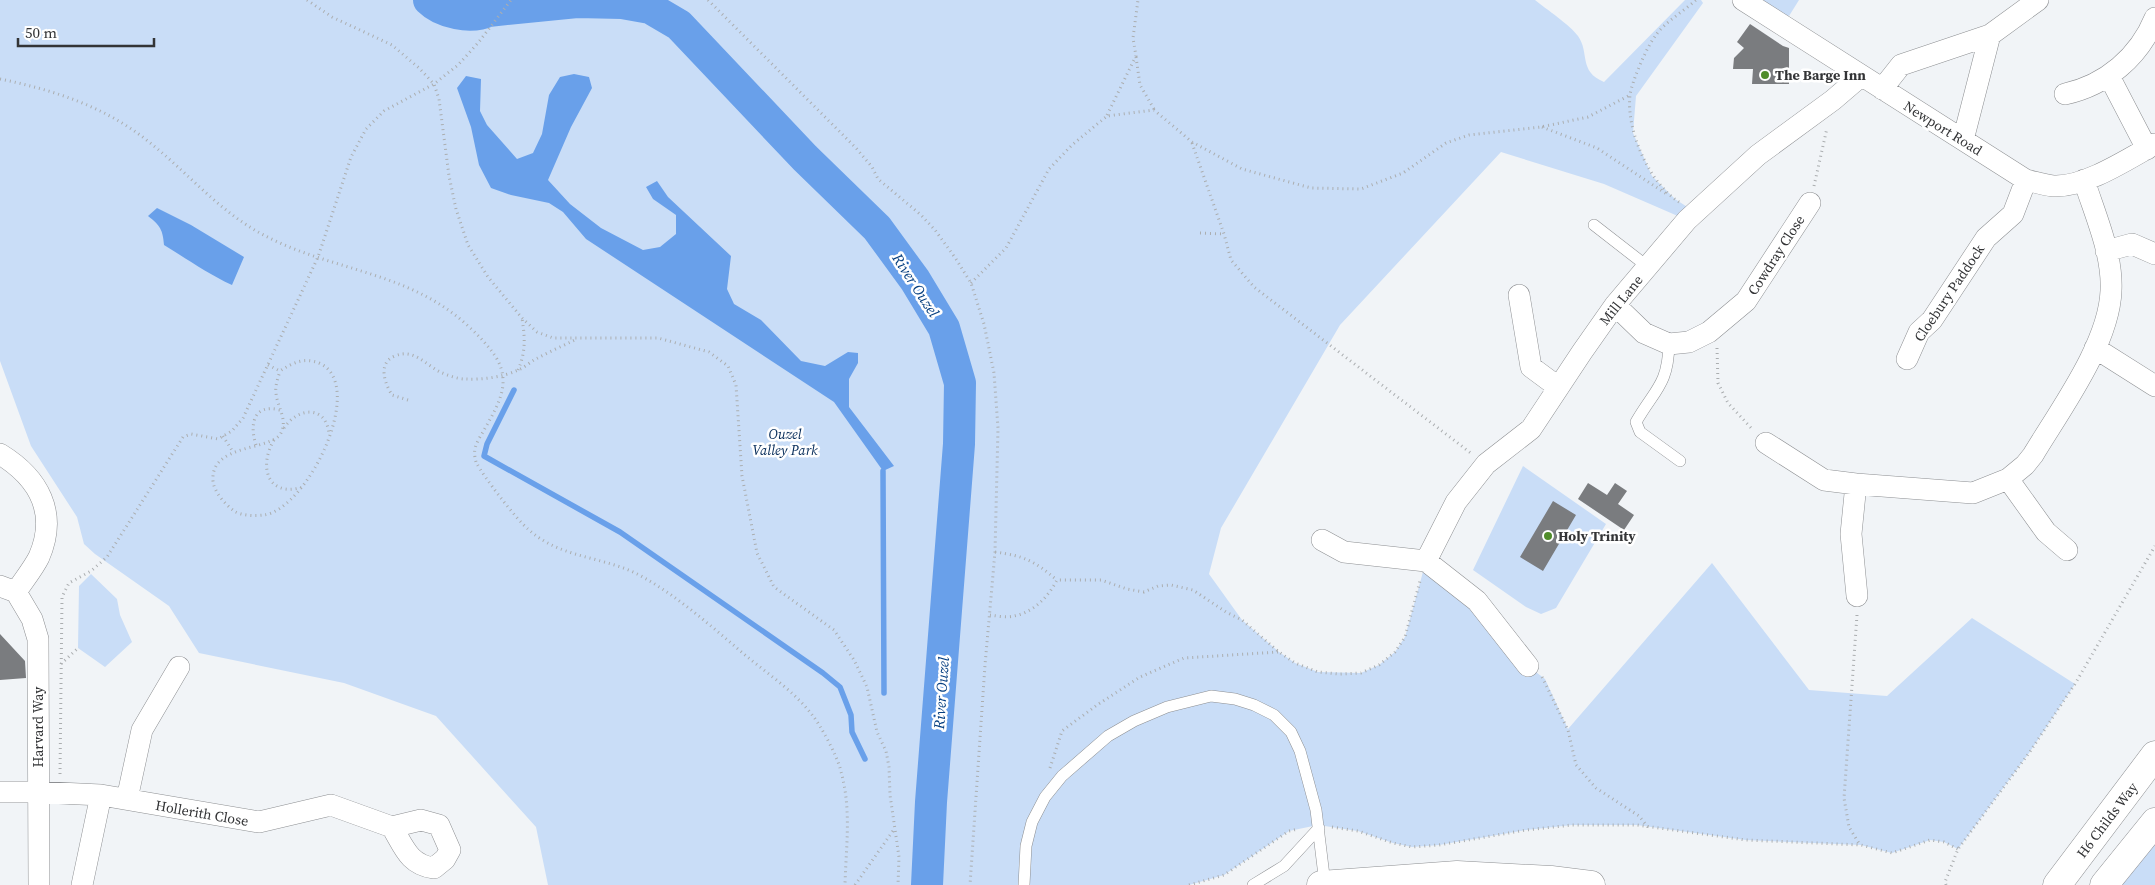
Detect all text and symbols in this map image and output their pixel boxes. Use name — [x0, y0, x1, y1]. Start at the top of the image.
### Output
scale bar — [18, 15, 154, 47]
text: 50 m — [25, 22, 57, 43]
place label: The Barge Inn — [1775, 65, 1866, 85]
marker: The Barge Inn — [1759, 69, 1771, 81]
street label: Newport Road — [1900, 96, 1986, 160]
street label: Cowdray Close — [1743, 211, 1809, 299]
street label: Cloebury Paddock — [1909, 240, 1989, 346]
water label: River Ouzel — [887, 248, 945, 322]
street label: Mill Lane — [1595, 271, 1647, 329]
park label: Ouzel Valley Park — [752, 424, 818, 460]
place label: Holy Trinity — [1558, 526, 1636, 546]
marker: Holy Trinity — [1542, 530, 1554, 542]
water label: River Ouzel — [928, 655, 954, 731]
street label: Harvard Way — [28, 686, 48, 767]
street label: H6 Childs Way — [2072, 777, 2143, 862]
street label: Hollerith Close — [154, 795, 250, 831]

